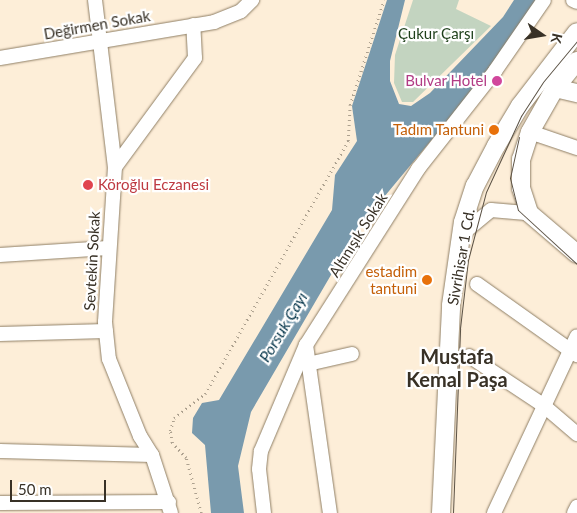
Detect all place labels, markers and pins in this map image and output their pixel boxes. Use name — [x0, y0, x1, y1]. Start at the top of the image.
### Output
place label: Bulvar Hotel — [405, 72, 487, 90]
marker: Bulvar Hotel — [491, 75, 503, 87]
place label: Tadım Tantuni — [393, 121, 484, 139]
marker: Tadım Tantuni — [488, 124, 500, 136]
place label: Köroğlu Eczanesi — [98, 176, 209, 194]
marker: Köroğlu Eczanesi — [82, 179, 94, 191]
place label: estadim tantuni — [365, 262, 417, 297]
marker: estadim tantuni — [421, 274, 433, 286]

